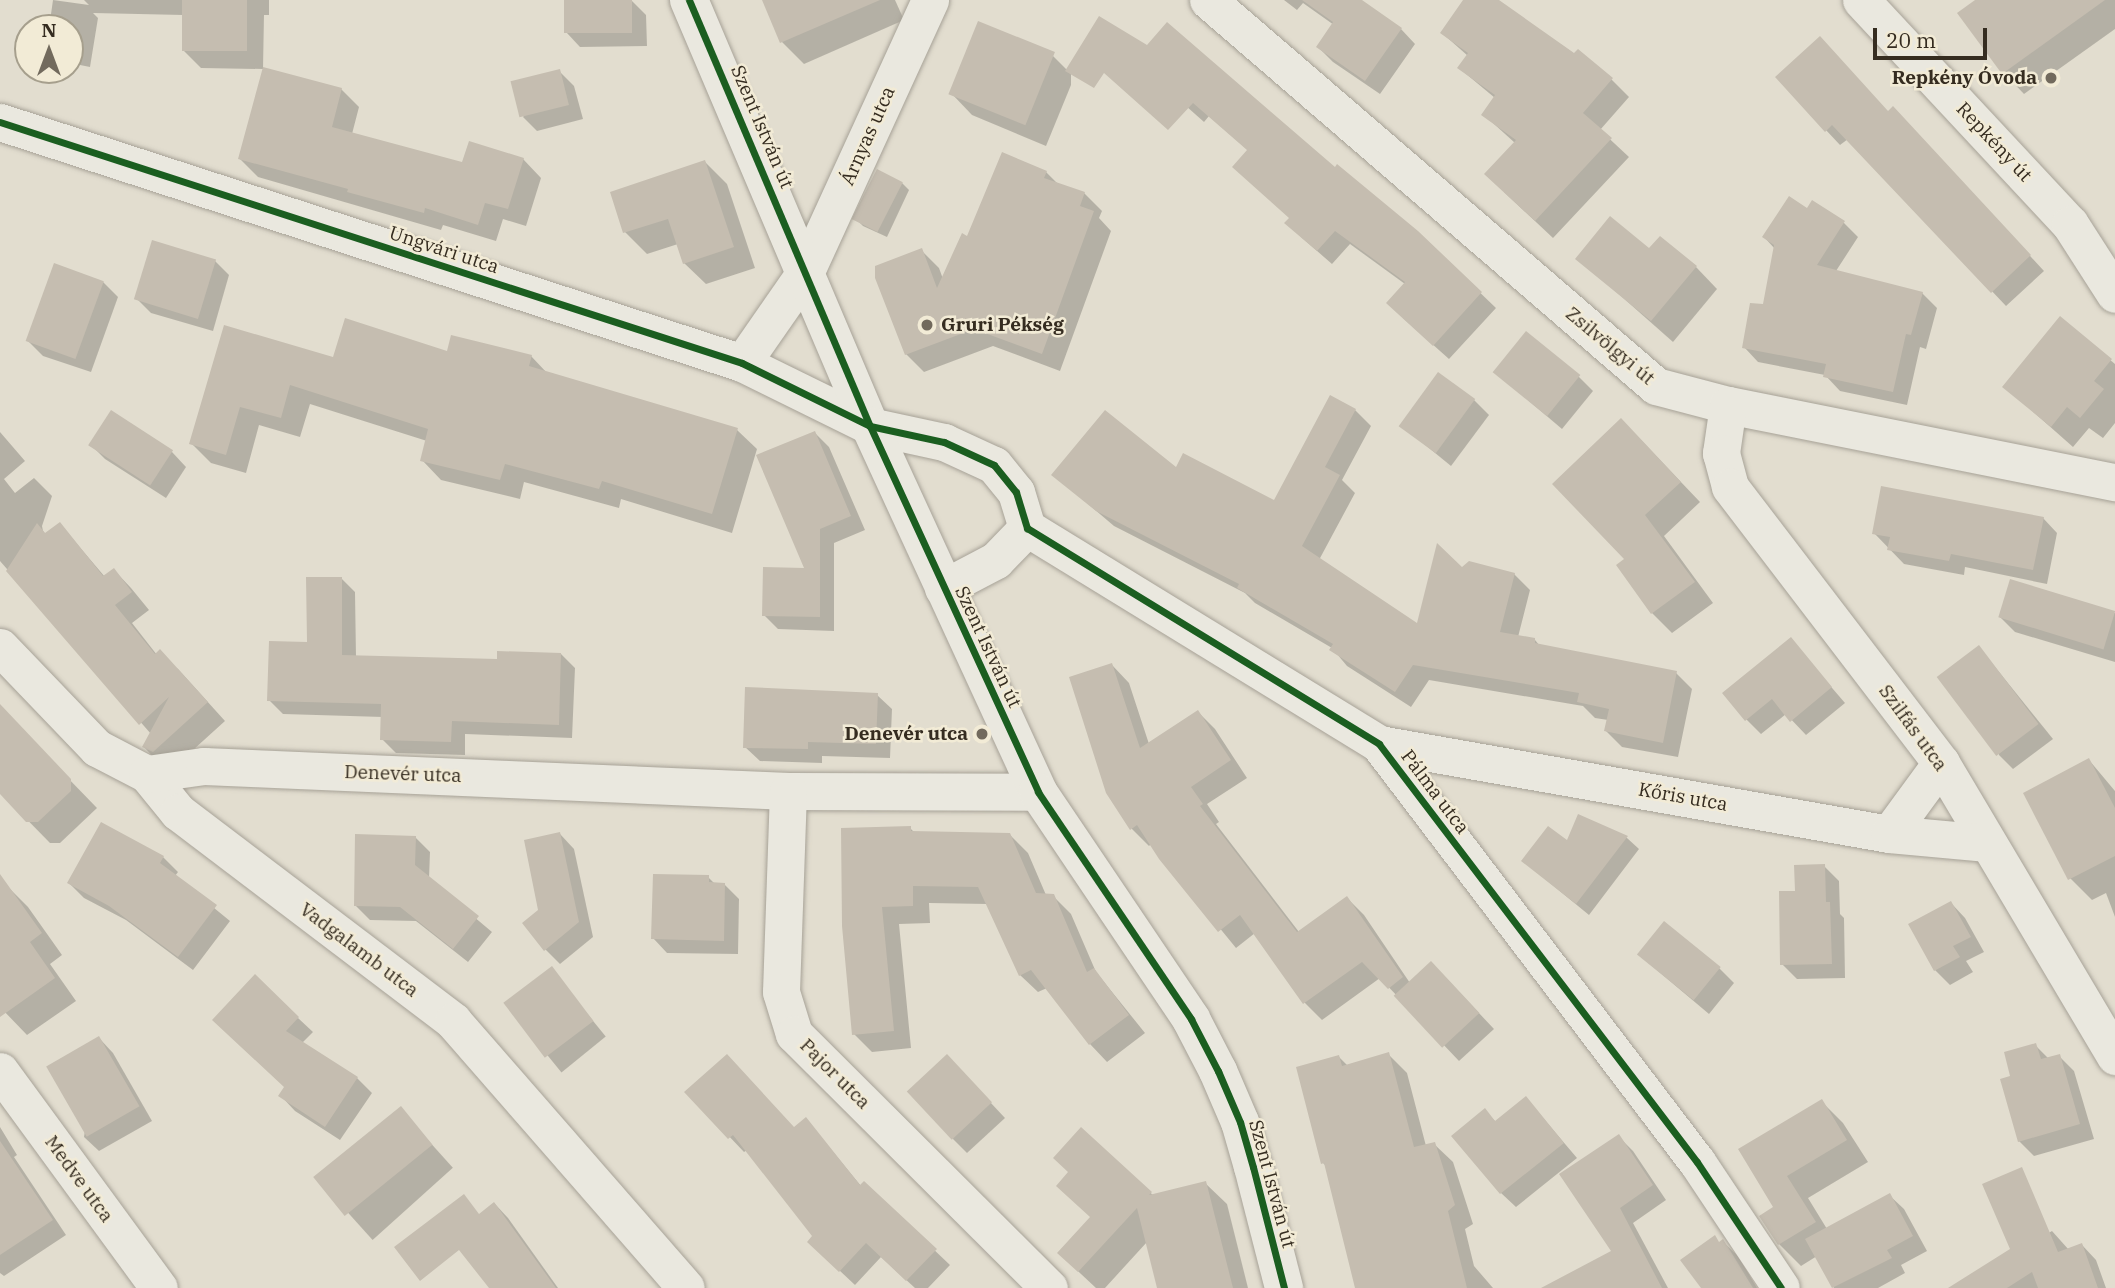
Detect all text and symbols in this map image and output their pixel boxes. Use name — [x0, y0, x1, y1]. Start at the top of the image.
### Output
north arrow — [14, 14, 84, 84]
scale bar — [1877, 14, 1991, 58]
text: N — [41, 18, 57, 42]
text: 20 m — [1886, 26, 1936, 54]
street label: Szent István út — [726, 62, 798, 192]
place label: Repkény Óvoda — [1892, 67, 2037, 89]
marker: Repkény Óvoda — [2043, 70, 2059, 86]
street label: Árnyas utca — [836, 83, 900, 189]
street label: Repkény út — [1951, 98, 2037, 186]
street label: Ungvári utca — [386, 221, 502, 279]
street label: Zsilvölgyi út — [1561, 302, 1659, 390]
place label: Gruri Pékség — [941, 314, 1064, 336]
marker: Gruri Pékség — [919, 317, 935, 333]
street label: Szent István út — [950, 583, 1026, 711]
street label: Szilfás utca — [1874, 680, 1952, 776]
place label: Denevér utca — [844, 723, 968, 745]
marker: Denevér utca — [974, 726, 990, 742]
street label: Pálma utca — [1396, 746, 1474, 838]
street label: Denevér utca — [344, 761, 462, 787]
street label: Kőris utca — [1637, 778, 1729, 816]
street label: Vadgalamb utca — [295, 898, 423, 1002]
street label: Pajor utca — [795, 1034, 875, 1114]
street label: Szent István út — [1244, 1117, 1300, 1251]
street label: Medve utca — [40, 1131, 118, 1227]

